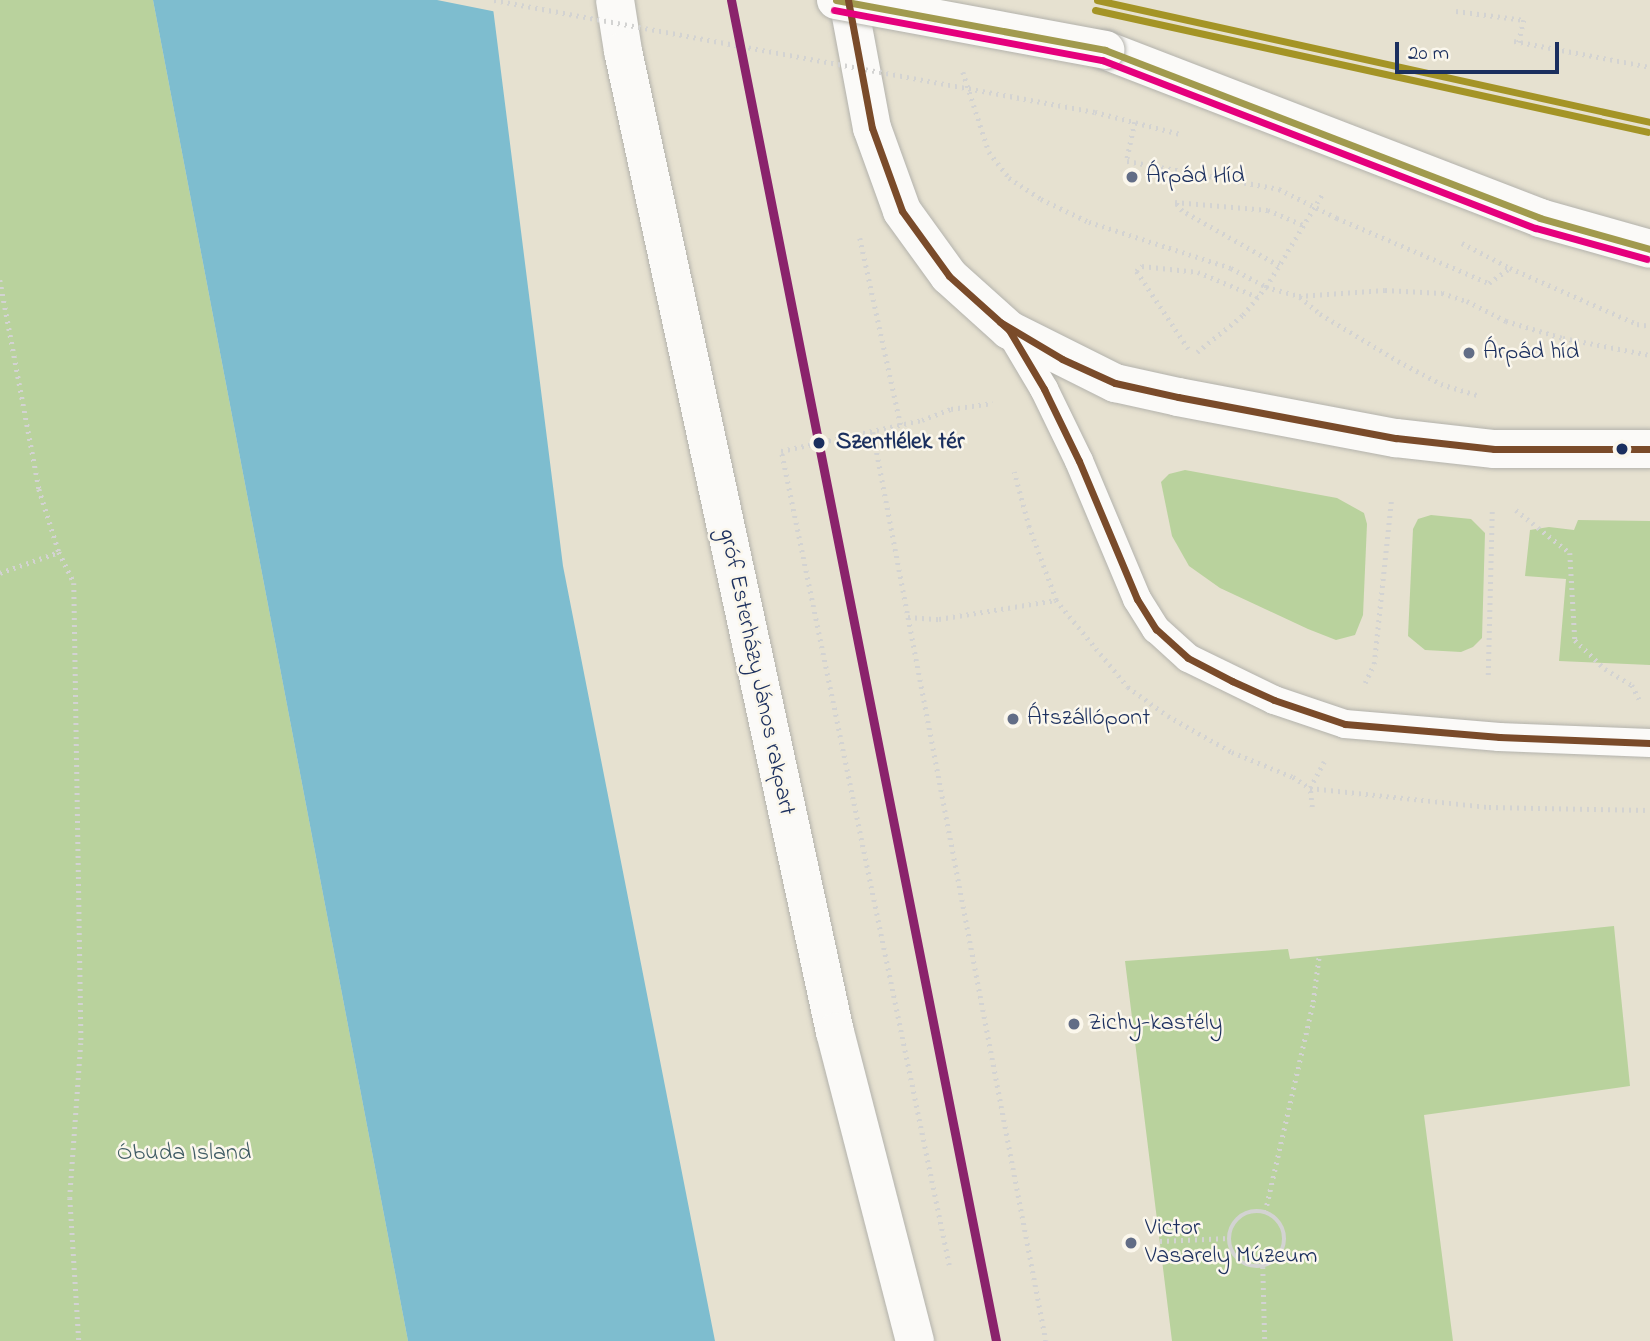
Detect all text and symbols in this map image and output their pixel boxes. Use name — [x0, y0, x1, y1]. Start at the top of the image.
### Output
scale bar — [1398, 28, 1562, 72]
text: 20 m — [1408, 39, 1449, 69]
place label: Árpád Híd — [1146, 163, 1245, 191]
marker: Árpád Híd — [1124, 169, 1140, 185]
place label: Árpád híd — [1483, 339, 1579, 367]
marker: Árpád híd — [1461, 345, 1477, 361]
place label: Szentlélek tér — [836, 429, 964, 457]
marker: Szentlélek tér — [808, 432, 830, 454]
unlabelled marker — [1615, 442, 1629, 456]
street label: gróf Esterházy János rakpart — [711, 526, 801, 818]
place label: Átszállópont — [1027, 705, 1150, 733]
marker: Átszállópont — [1005, 711, 1021, 727]
place label: Zichy-kastély — [1088, 1010, 1222, 1038]
marker: Zichy-kastély — [1066, 1016, 1082, 1032]
park label: Óbuda Island — [117, 1140, 251, 1168]
place label: Victor Vasarely Múzeum — [1145, 1215, 1317, 1271]
marker: Victor Vasarely Múzeum — [1123, 1235, 1139, 1251]

